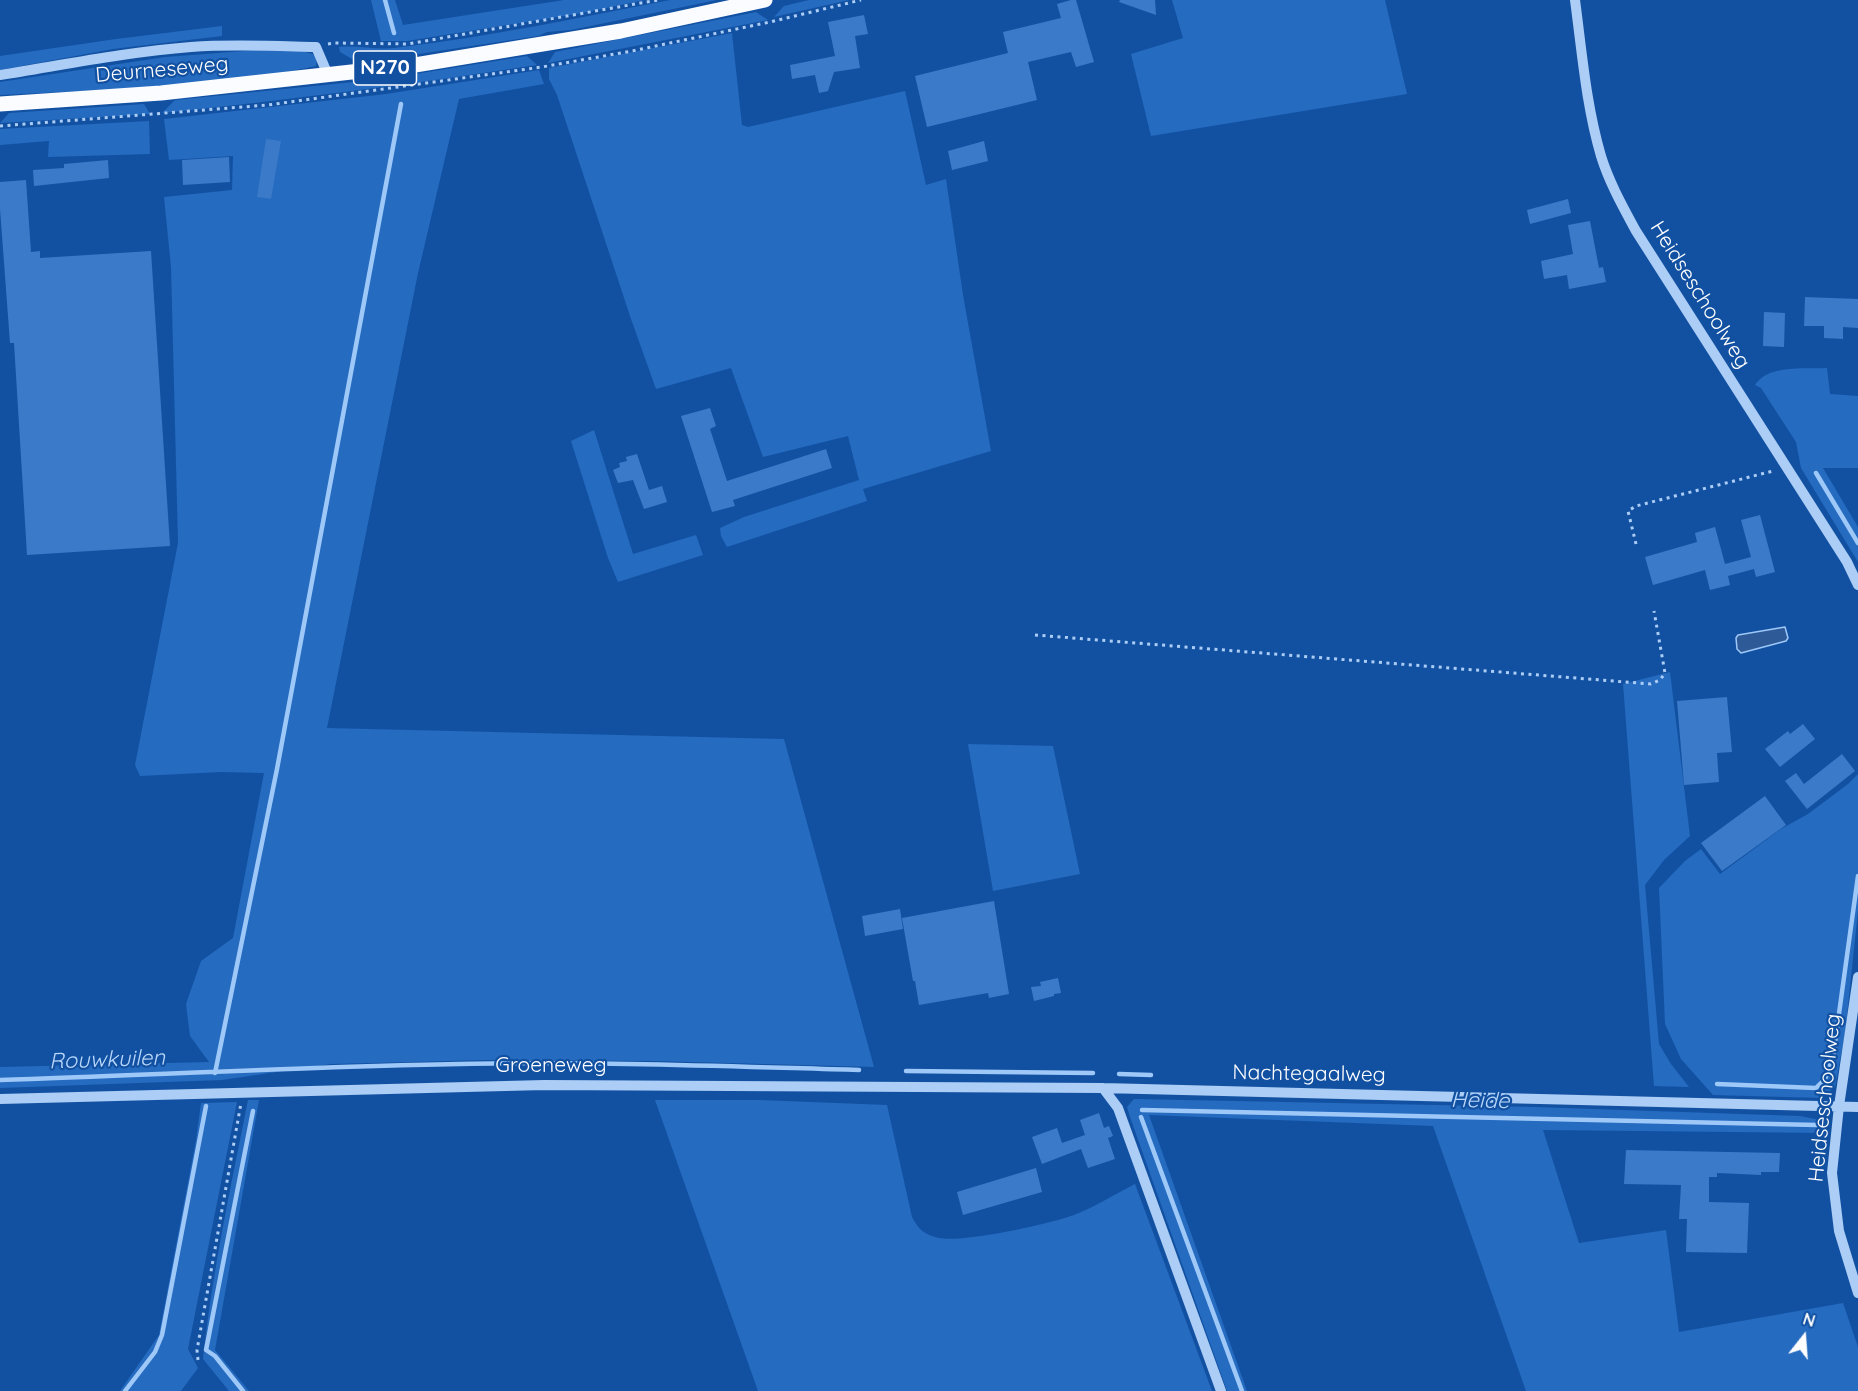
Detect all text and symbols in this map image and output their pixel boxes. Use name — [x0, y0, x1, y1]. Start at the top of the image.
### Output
road number: N270 — [354, 51, 416, 85]
street label: Deurneseweg — [94, 52, 230, 88]
street label: Heidseschoolweg — [1645, 217, 1755, 373]
street label: Heidseschoolweg — [1804, 1013, 1846, 1183]
water label: Rouwkuilen — [49, 1045, 165, 1075]
street label: Groeneweg — [495, 1053, 607, 1079]
street label: Nachtegaalweg — [1232, 1060, 1386, 1088]
water label: Heide — [1450, 1087, 1510, 1115]
north arrow — [1774, 1307, 1834, 1367]
text: N — [1801, 1309, 1818, 1331]

